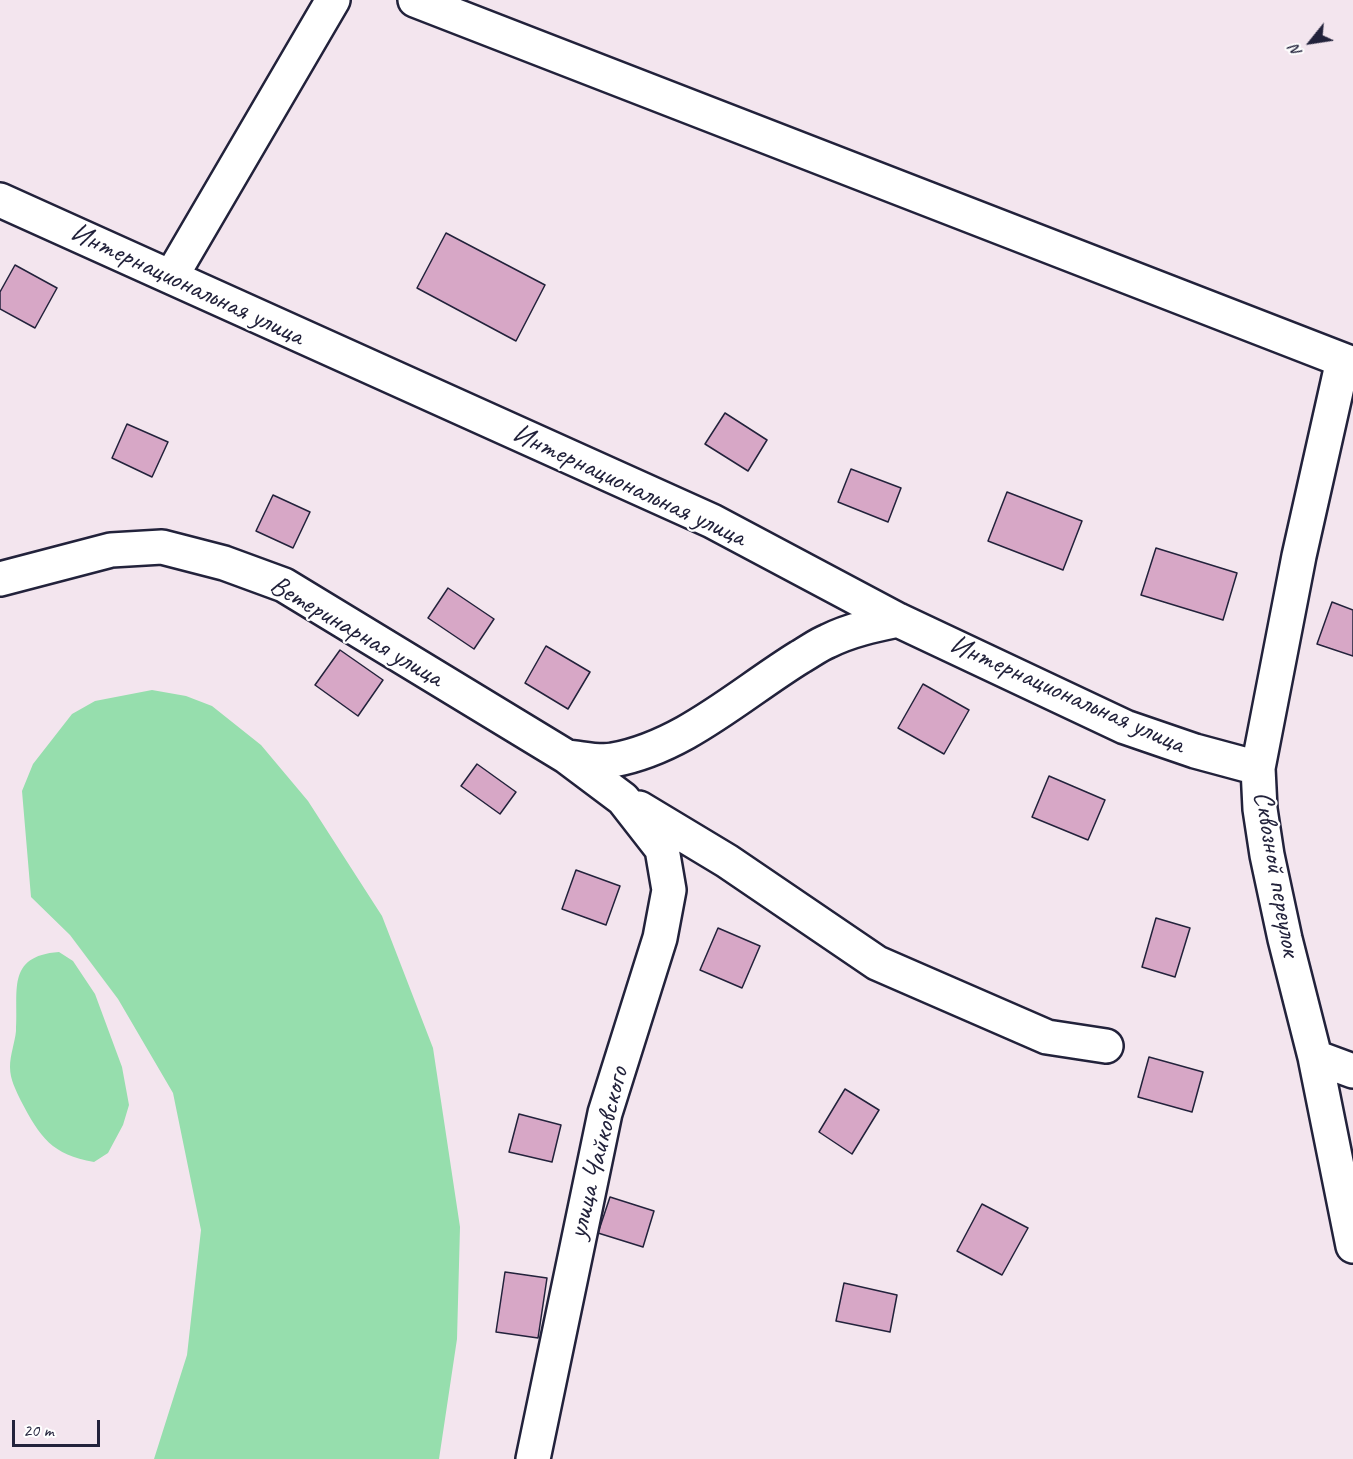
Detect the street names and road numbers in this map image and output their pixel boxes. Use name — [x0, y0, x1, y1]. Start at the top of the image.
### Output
street label: Интернациональная улица — [65, 216, 309, 354]
street label: Интернациональная улица — [507, 417, 751, 555]
street label: Ветеринарная улица — [263, 569, 449, 695]
street label: Интернациональная улица — [944, 628, 1190, 762]
street label: Сквозной переулок — [1245, 789, 1307, 959]
street label: улица Чайковского — [561, 1064, 637, 1242]

